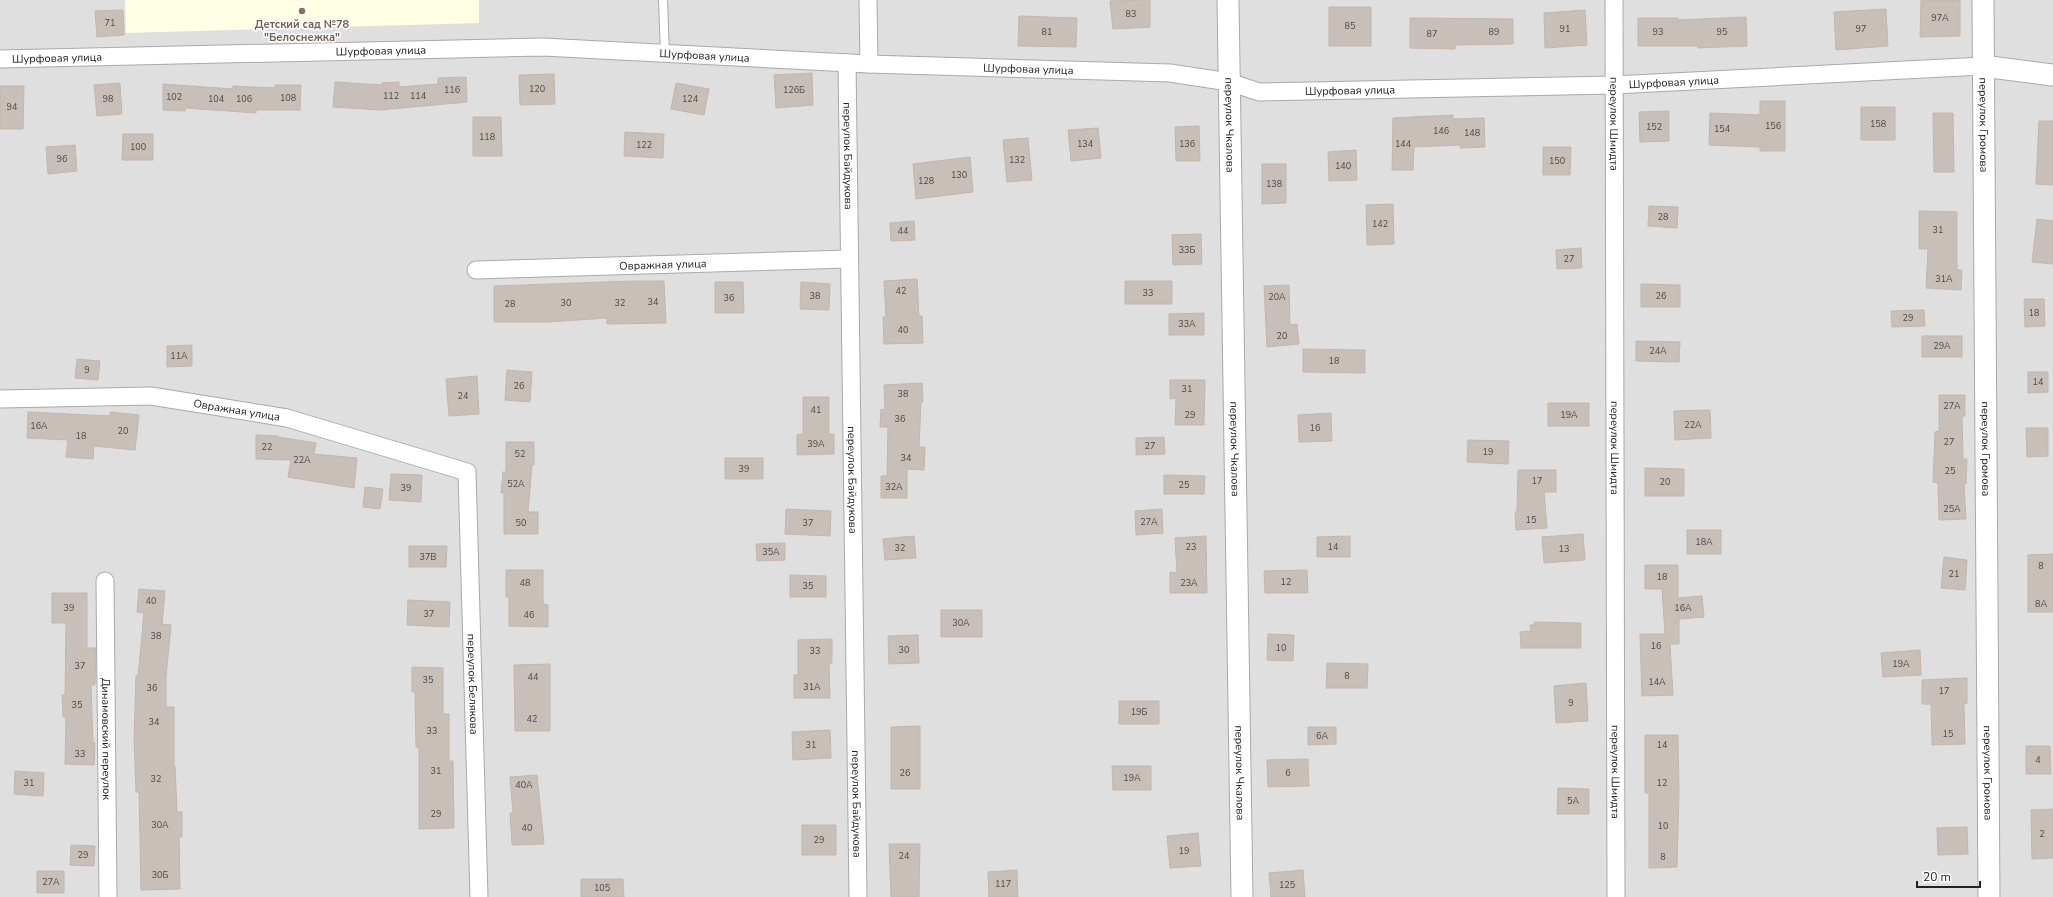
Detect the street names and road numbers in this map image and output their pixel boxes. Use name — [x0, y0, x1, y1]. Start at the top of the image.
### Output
street label: Шурфовая улица — [336, 42, 426, 59]
street label: Шурфовая улица — [659, 46, 750, 65]
street label: Шурфовая улица — [12, 49, 102, 66]
street label: Шурфовая улица — [983, 60, 1074, 78]
street label: Шурфовая улица — [1628, 72, 1719, 92]
street label: переулок Чкалова — [1222, 77, 1238, 173]
street label: переулок Шмидта — [1607, 77, 1622, 171]
street label: переулок Громова — [1976, 78, 1992, 172]
street label: Шурфовая улица — [1305, 82, 1395, 99]
street label: переулок Байдукова — [840, 102, 856, 210]
street label: Овражная улица — [619, 256, 707, 273]
street label: Овражная улица — [192, 396, 281, 424]
street label: переулок Чкалова — [1227, 401, 1243, 497]
street label: переулок Шмидта — [1607, 401, 1623, 495]
street label: переулок Громова — [1978, 402, 1994, 496]
street label: переулок Байдукова — [844, 426, 861, 534]
street label: переулок Белякова — [464, 634, 482, 735]
street label: Динамовский переулок — [98, 678, 115, 800]
street label: переулок Чкалова — [1232, 725, 1248, 821]
street label: переулок Шмидта — [1608, 725, 1623, 819]
street label: переулок Громова — [1980, 726, 1996, 820]
street label: переулок Байдукова — [849, 750, 865, 858]

